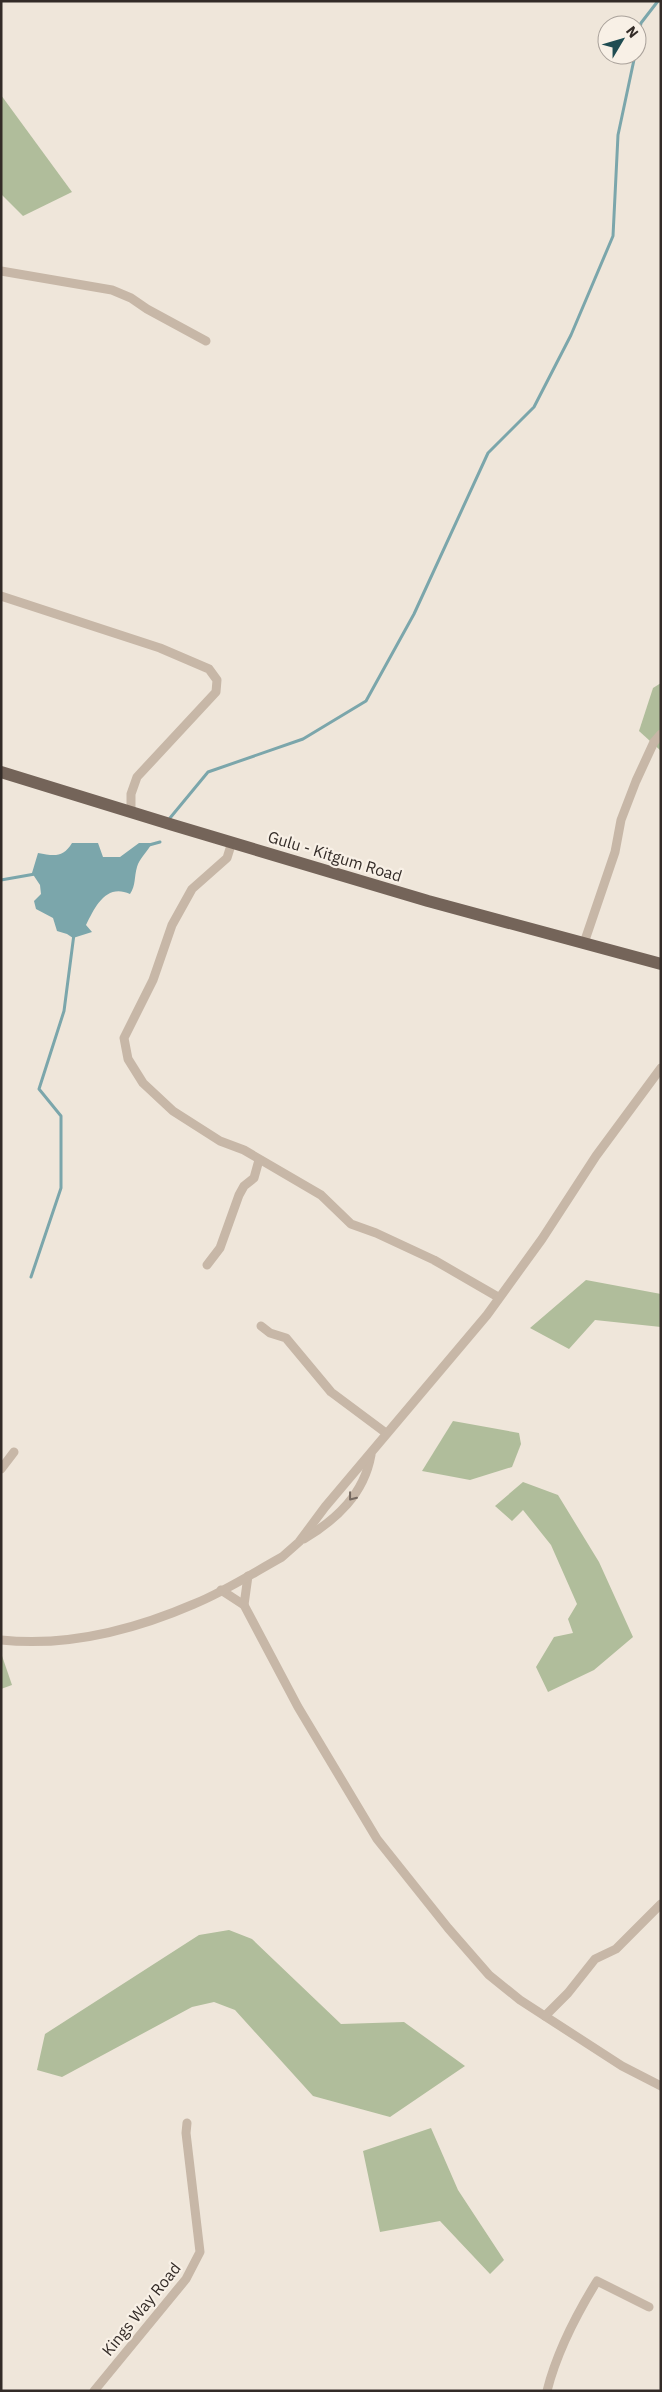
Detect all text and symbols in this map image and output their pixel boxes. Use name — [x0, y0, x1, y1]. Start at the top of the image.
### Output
north arrow — [597, 15, 647, 65]
text: N — [622, 22, 642, 42]
street label: Gulu - Kitgum Road — [266, 826, 404, 886]
one-way arrow — [349, 1492, 358, 1501]
street label: Kings Way Road — [97, 2258, 185, 2360]

